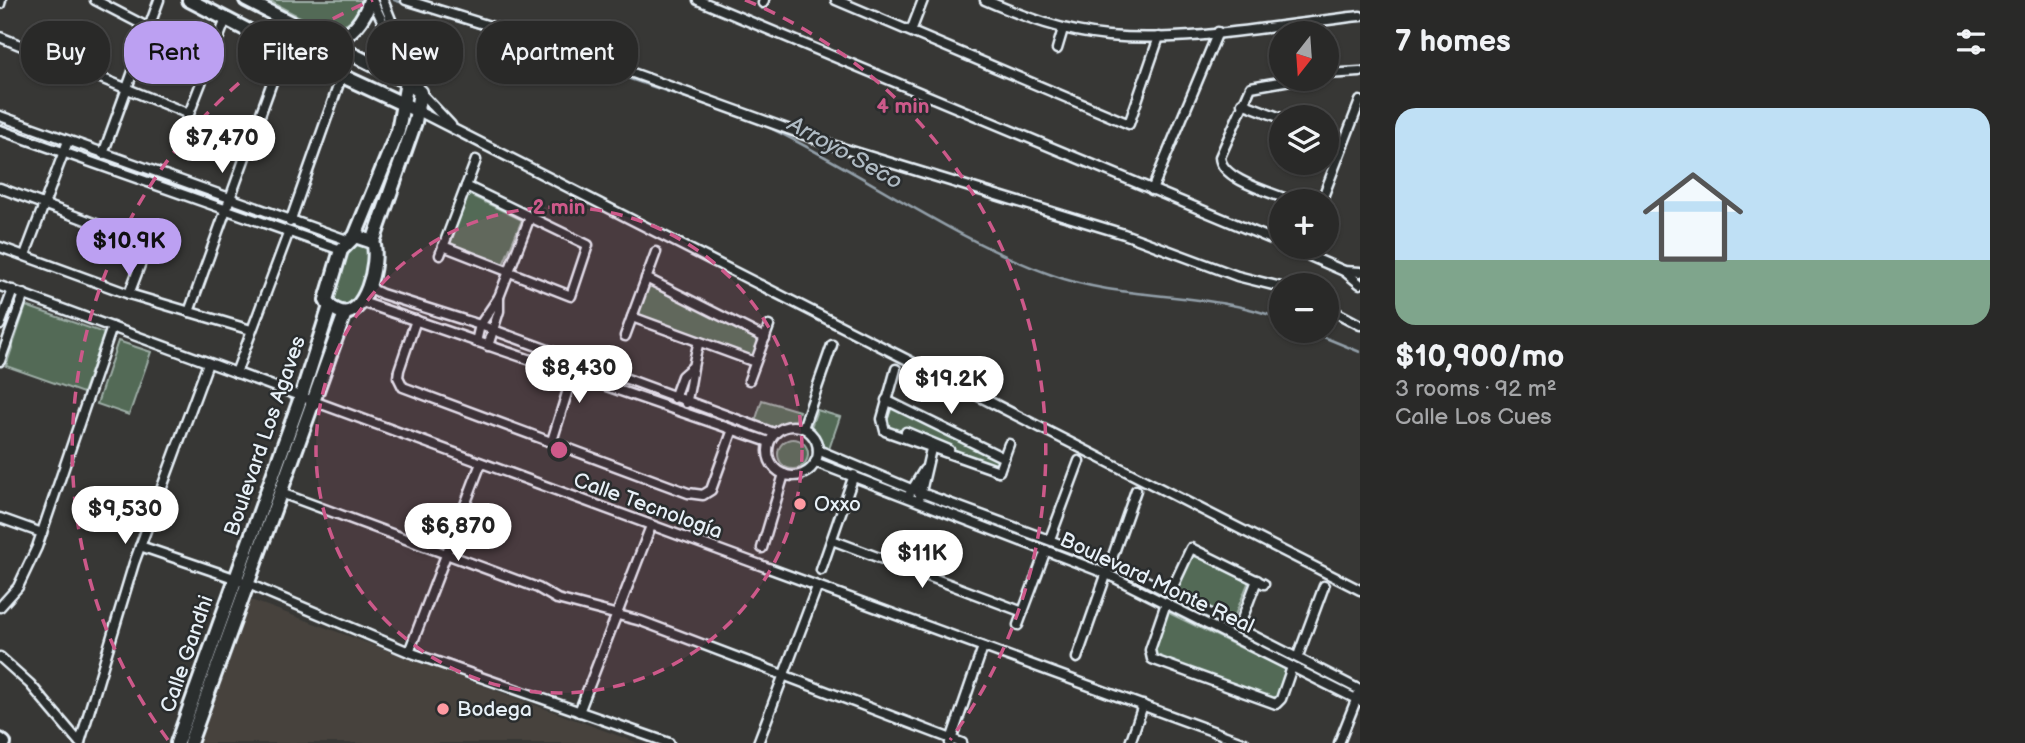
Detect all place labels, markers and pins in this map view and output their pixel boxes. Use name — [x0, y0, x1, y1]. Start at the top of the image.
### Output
pin: $7,470 — [165, 116, 279, 175]
pin: $10.9K — [72, 218, 186, 278]
pin: $8,430 — [522, 346, 636, 405]
pin: $19.2K — [894, 356, 1008, 416]
centre of rings — [547, 438, 571, 462]
pin: $9,530 — [68, 486, 182, 546]
place label: Oxxo — [814, 492, 861, 517]
marker: Oxxo — [792, 496, 808, 512]
pin: $6,870 — [401, 504, 515, 563]
pin: $11K — [881, 530, 963, 590]
place label: Bodega — [457, 697, 532, 722]
marker: Bodega — [435, 701, 451, 717]

